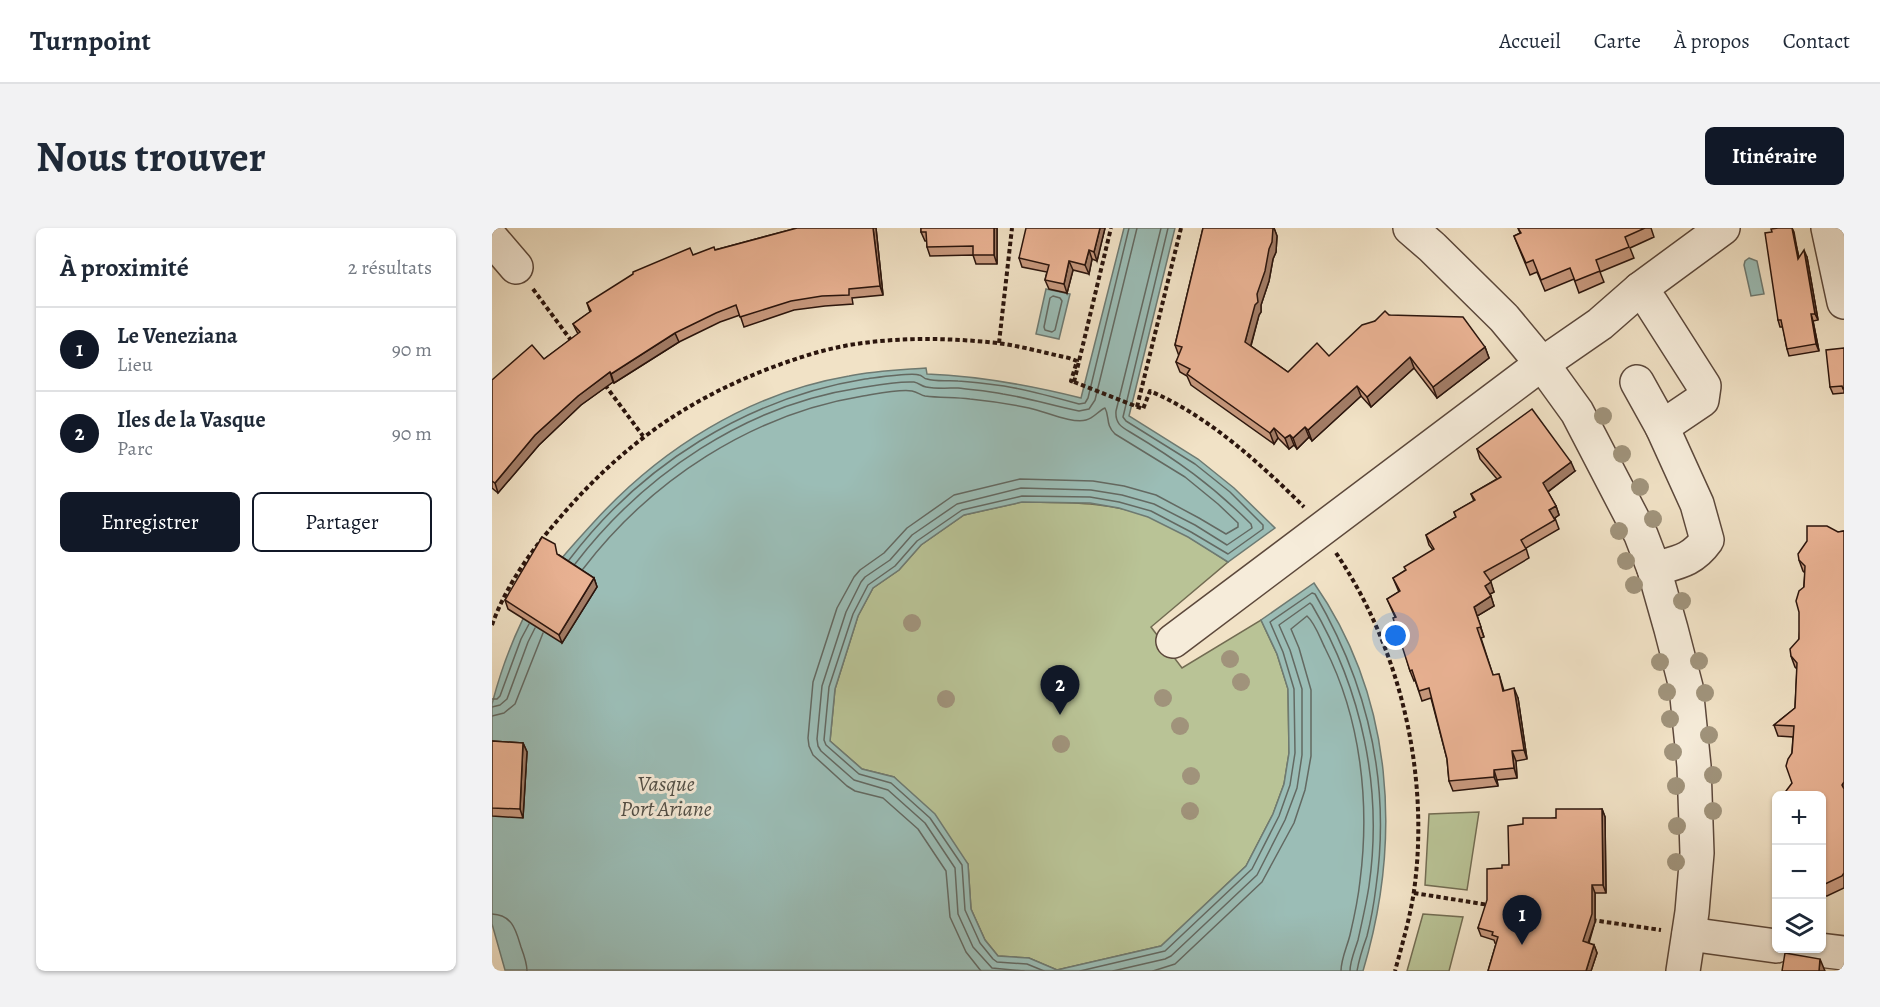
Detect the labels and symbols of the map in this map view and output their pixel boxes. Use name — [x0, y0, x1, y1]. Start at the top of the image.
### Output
your location — [1381, 621, 1410, 650]
pin: 2 — [1040, 666, 1080, 715]
water label: Vasque Port Ariane — [620, 769, 712, 824]
pin: 1 — [1502, 896, 1542, 945]

